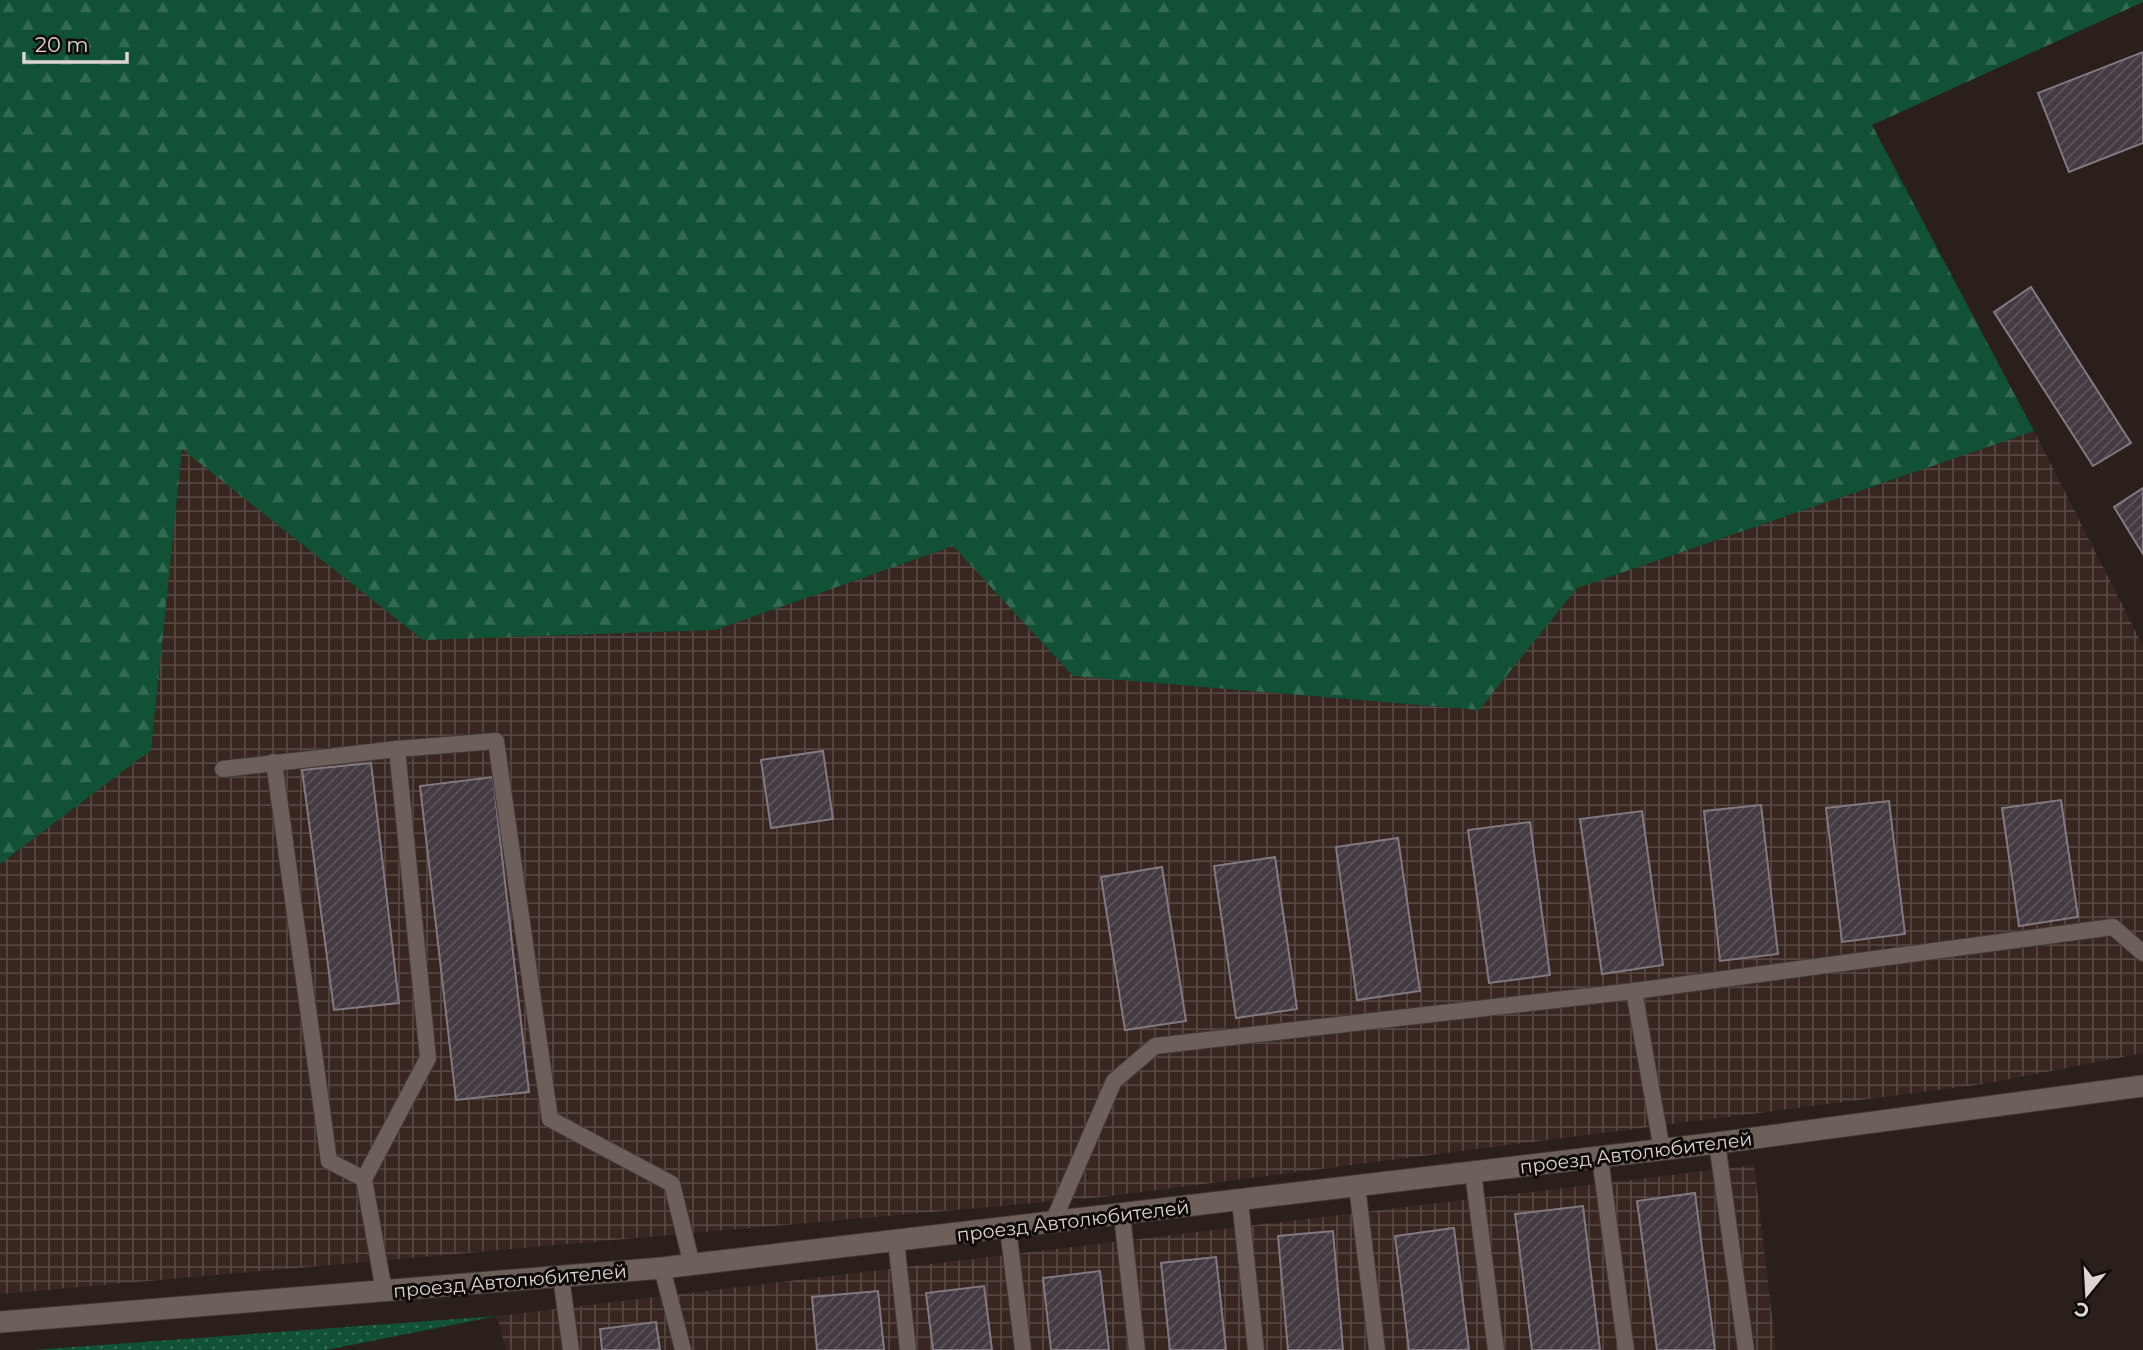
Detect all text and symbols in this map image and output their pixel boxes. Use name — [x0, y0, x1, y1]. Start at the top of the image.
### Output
scale bar — [24, 21, 128, 65]
text: 20 m — [35, 32, 89, 57]
street label: проезд Автолюбителей — [1518, 1127, 1754, 1179]
street label: проезд Автолюбителей — [955, 1195, 1191, 1247]
street label: проезд Автолюбителей — [392, 1259, 628, 1303]
north arrow — [2052, 1259, 2122, 1329]
text: С — [2072, 1297, 2092, 1323]

